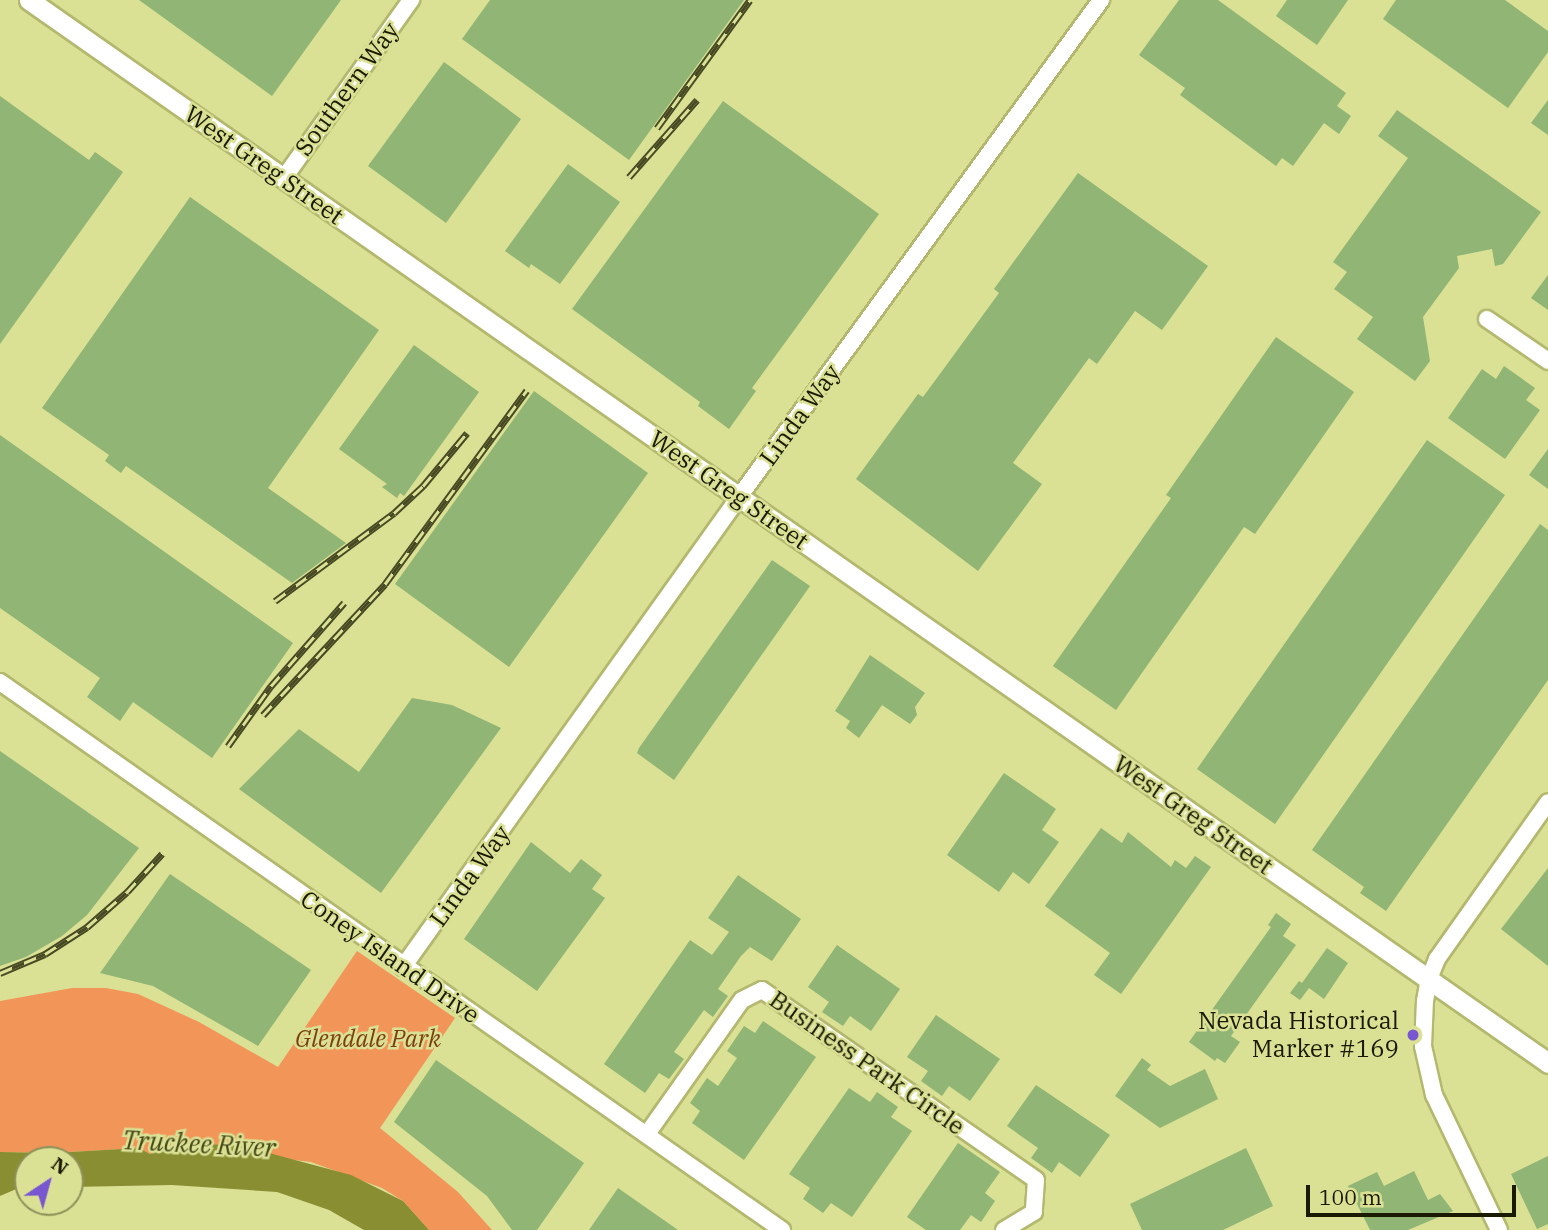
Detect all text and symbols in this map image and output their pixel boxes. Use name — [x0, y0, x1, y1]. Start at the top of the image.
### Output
street label: Southern Way — [289, 17, 405, 161]
street label: West Greg Street — [179, 99, 349, 231]
street label: Linda Way — [754, 359, 846, 471]
street label: West Greg Street — [644, 424, 814, 556]
street label: West Greg Street — [1108, 749, 1278, 881]
street label: Linda Way — [424, 820, 516, 932]
street label: Coney Island Drive — [295, 884, 485, 1030]
street label: Business Park Circle — [764, 985, 970, 1141]
place label: Nevada Historical Marker #169 — [1198, 1007, 1399, 1063]
park label: Glendale Park — [295, 1025, 441, 1053]
marker: Nevada Historical Marker #169 — [1405, 1027, 1421, 1043]
water label: Truckee River — [121, 1124, 277, 1164]
north arrow — [14, 1146, 84, 1216]
text: N — [47, 1152, 73, 1180]
scale bar — [1310, 1170, 1520, 1214]
text: 100 m — [1319, 1183, 1382, 1211]

